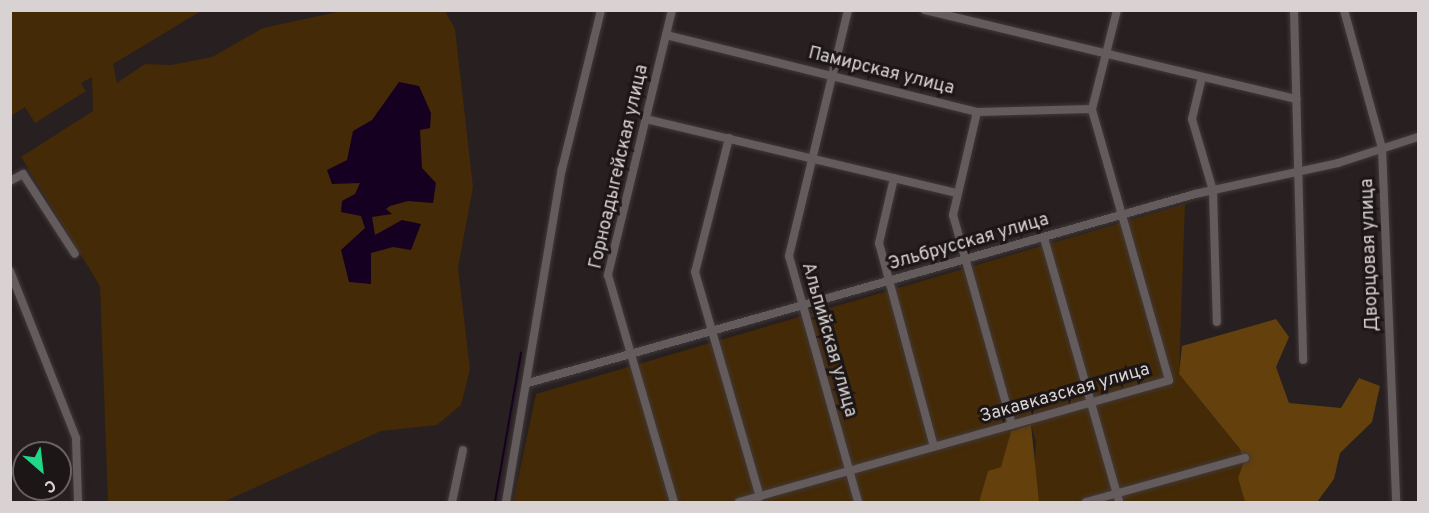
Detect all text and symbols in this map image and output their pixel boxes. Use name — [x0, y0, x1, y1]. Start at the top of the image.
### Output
street label: Памирская улица — [806, 43, 956, 101]
street label: Горноадыгейская улица — [586, 63, 654, 271]
street label: Дворцовая улица — [1358, 178, 1384, 332]
street label: Эльбрусская улица — [887, 210, 1051, 276]
street label: Альпийская улица — [796, 260, 860, 420]
street label: Закавказская улица — [978, 359, 1152, 429]
north arrow — [12, 441, 72, 501]
text: С — [40, 474, 59, 496]

